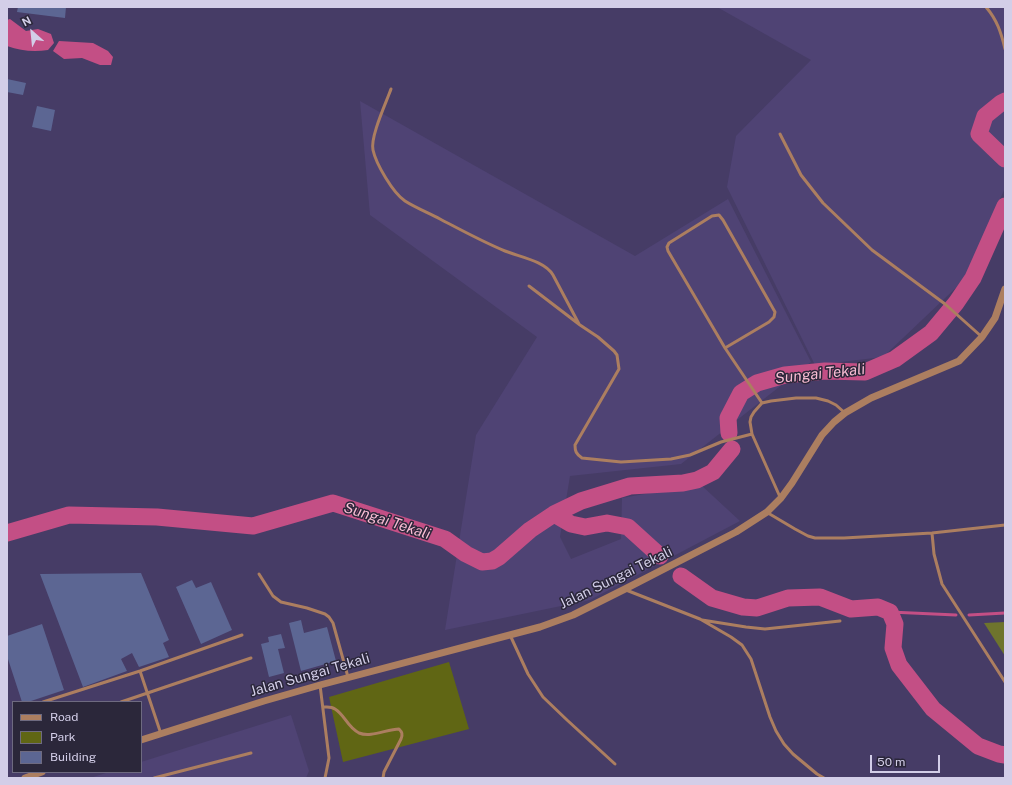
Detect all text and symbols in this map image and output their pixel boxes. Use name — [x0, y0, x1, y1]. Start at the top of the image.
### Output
north arrow — [12, 12, 52, 52]
text: N — [20, 14, 33, 29]
water label: Sungai Tekali — [774, 360, 866, 388]
water label: Sungai Tekali — [341, 498, 433, 544]
street label: Jalan Sungai Tekali — [557, 543, 675, 613]
street label: Jalan Sungai Tekali — [248, 650, 372, 700]
legend — [12, 701, 142, 773]
text: Road — [50, 710, 78, 724]
text: Park — [50, 730, 76, 744]
scale bar — [872, 747, 942, 773]
text: Building — [50, 750, 96, 764]
text: 50 m — [877, 755, 905, 769]

